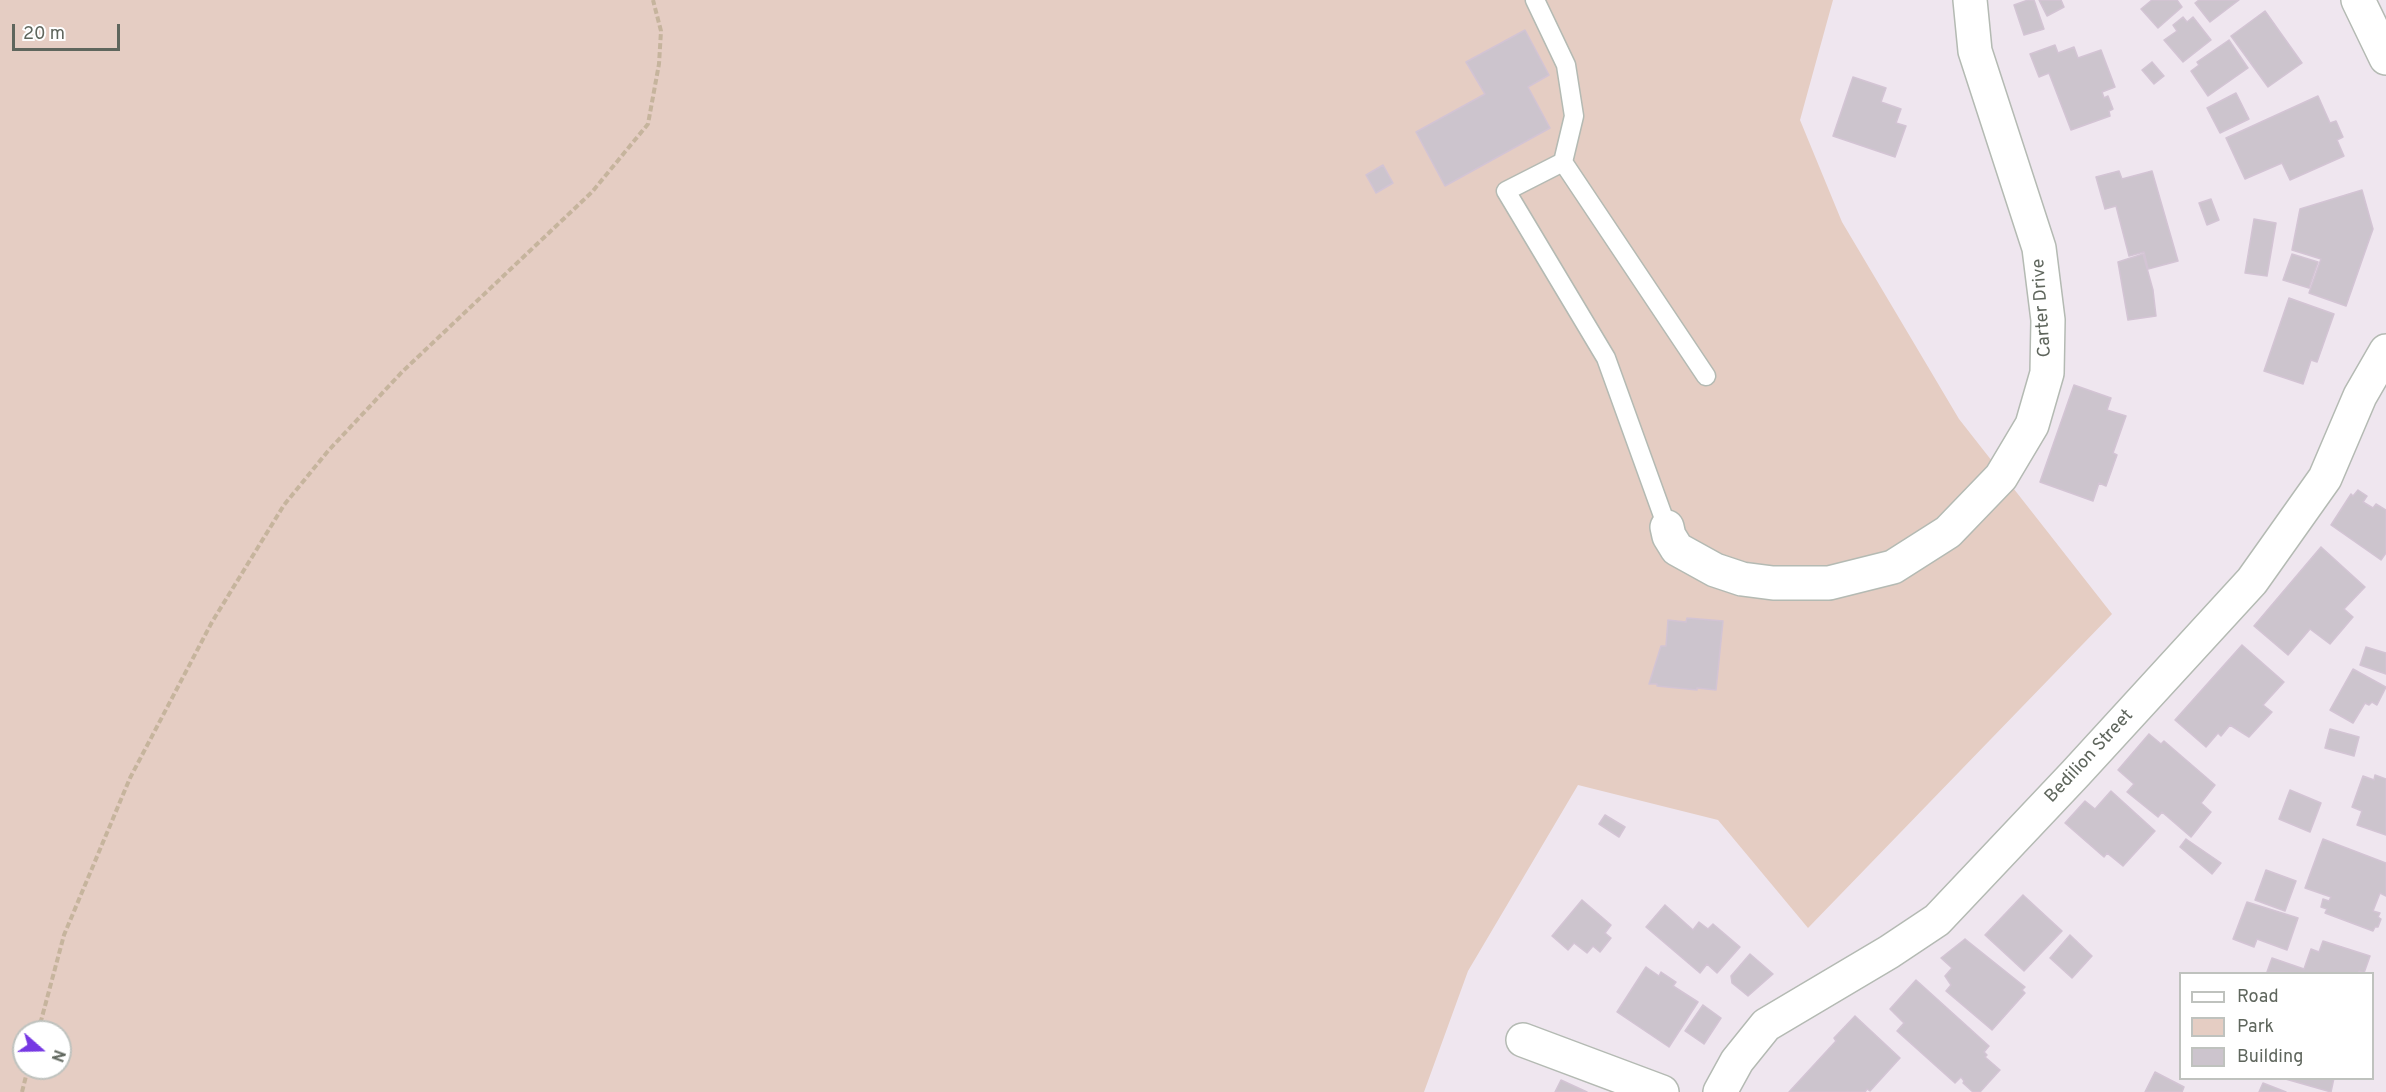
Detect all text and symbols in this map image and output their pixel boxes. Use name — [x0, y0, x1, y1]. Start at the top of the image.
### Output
scale bar — [15, 12, 123, 50]
text: 20 m — [23, 23, 65, 46]
street label: Carter Drive — [2029, 258, 2057, 358]
street label: Bedilion Street — [2041, 706, 2139, 808]
legend — [2179, 972, 2374, 1080]
text: Road — [2237, 986, 2279, 1009]
text: Park — [2237, 1016, 2274, 1039]
north arrow — [12, 1020, 72, 1080]
text: Building — [2237, 1046, 2303, 1069]
text: N — [46, 1047, 68, 1064]

